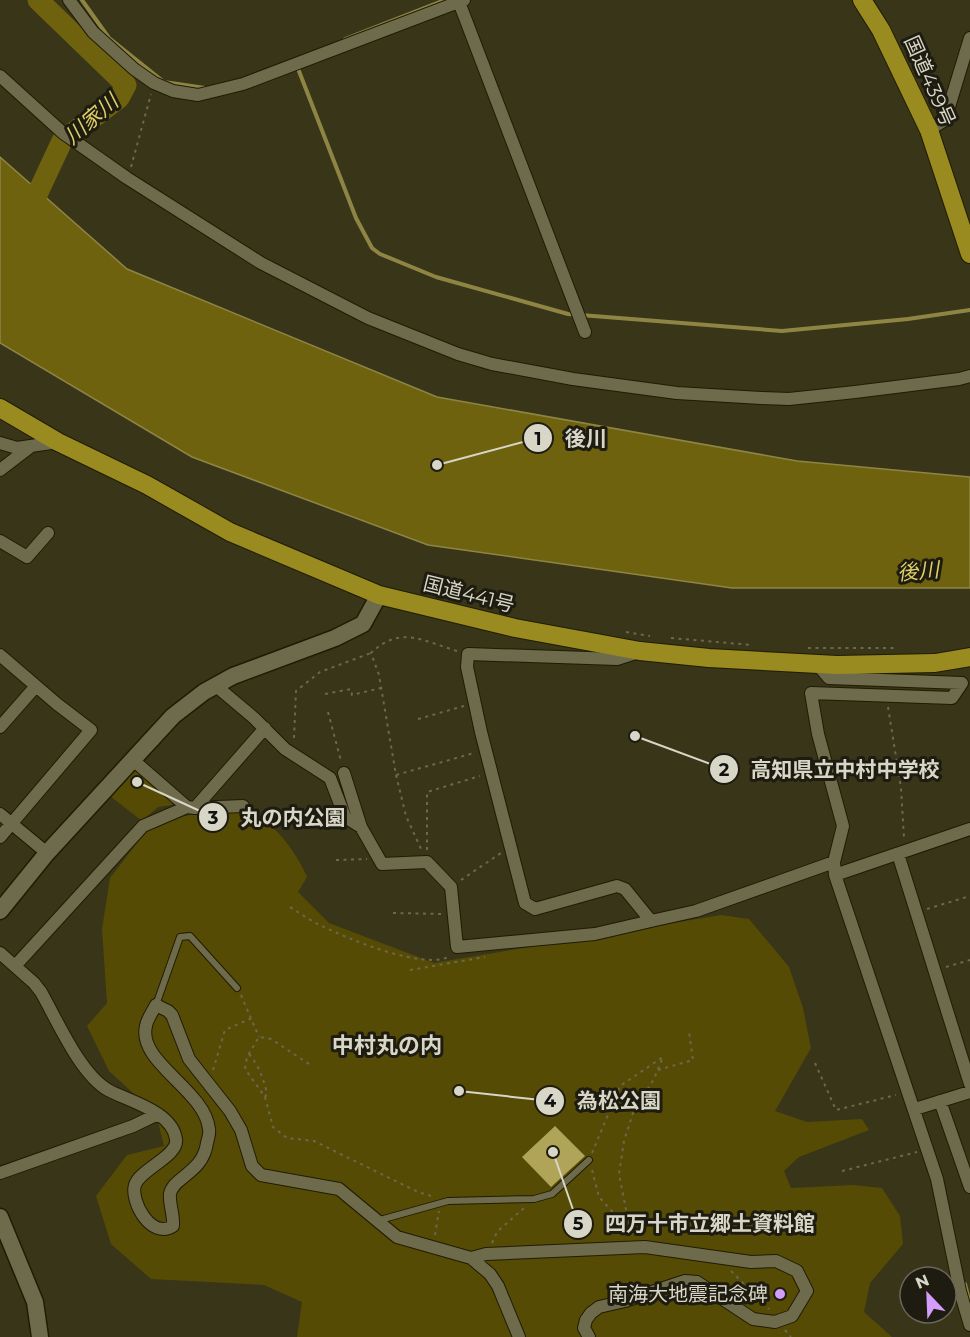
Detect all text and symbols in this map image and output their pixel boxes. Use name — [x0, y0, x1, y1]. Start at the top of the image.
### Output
street label: 国道439号 — [899, 32, 961, 130]
water label: 川家川 — [59, 88, 124, 149]
callout: 後川 — [523, 419, 619, 458]
text: 後川 — [565, 426, 607, 451]
text: 1 — [534, 428, 542, 450]
water label: 後川 — [896, 557, 942, 585]
street label: 国道441号 — [421, 571, 517, 617]
callout: 高知県立中村中学校 — [709, 750, 952, 789]
text: 高知県立中村中学校 — [751, 757, 940, 782]
text: 2 — [719, 759, 730, 781]
callout: 丸の内公園 — [198, 798, 357, 837]
text: 丸の内公園 — [241, 805, 346, 830]
text: 3 — [207, 807, 219, 829]
district label: 中村丸の内 — [332, 1032, 442, 1059]
callout: 為松公園 — [535, 1082, 673, 1121]
text: 為松公園 — [577, 1088, 661, 1113]
text: 4 — [544, 1090, 557, 1112]
callout: 四万十市立郷土資料館 — [563, 1204, 827, 1243]
text: 四万十市立郷土資料館 — [605, 1211, 815, 1236]
text: 5 — [573, 1213, 584, 1235]
north arrow — [898, 1265, 958, 1325]
text: N — [913, 1270, 932, 1293]
place label: 南海大地震記念碑 — [608, 1282, 768, 1306]
marker: 南海大地震記念碑 — [773, 1287, 787, 1301]

